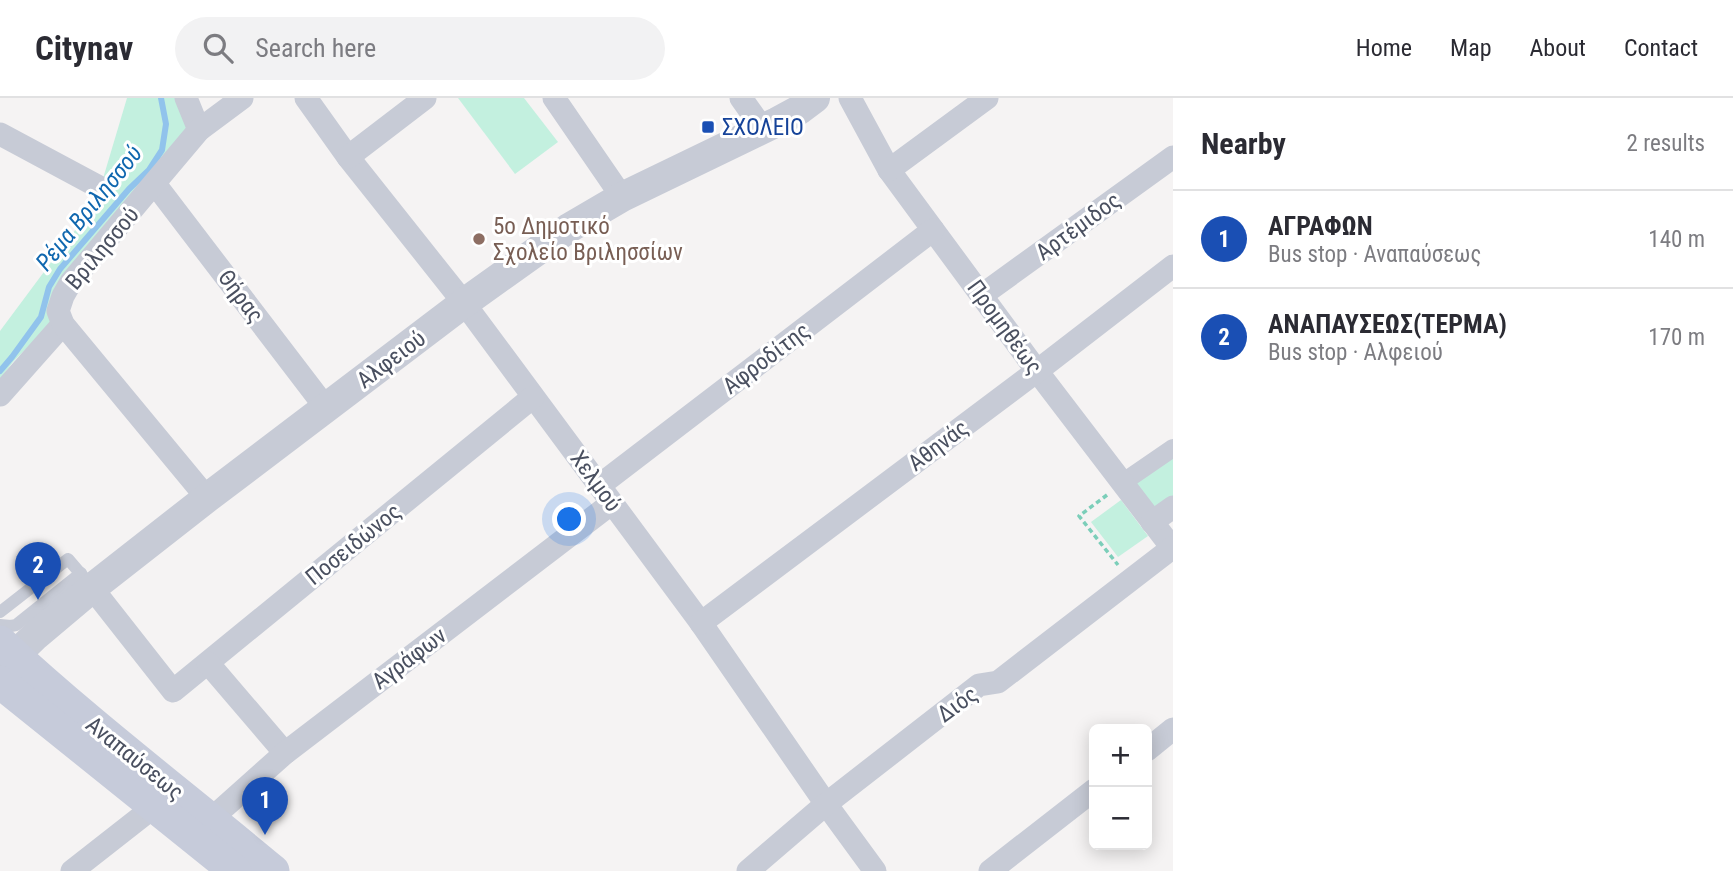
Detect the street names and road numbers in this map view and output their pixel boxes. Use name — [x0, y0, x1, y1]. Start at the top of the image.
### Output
street label: Αρτέμιδος — [1031, 187, 1126, 266]
street label: Βριλησσού — [60, 201, 144, 295]
street label: Θήρας — [212, 265, 269, 328]
street label: Προμηθέως — [961, 275, 1048, 380]
street label: Αφροδίτης — [718, 317, 815, 400]
street label: Αλφειού — [352, 325, 431, 394]
street label: Αθηνάς — [903, 414, 974, 477]
street label: Χελμού — [564, 446, 627, 517]
street label: Ποσειδώνος — [300, 498, 406, 591]
street label: Αγράφων — [367, 622, 452, 695]
street label: Διός — [932, 681, 983, 728]
street label: Αναπαύσεως — [80, 711, 189, 806]

